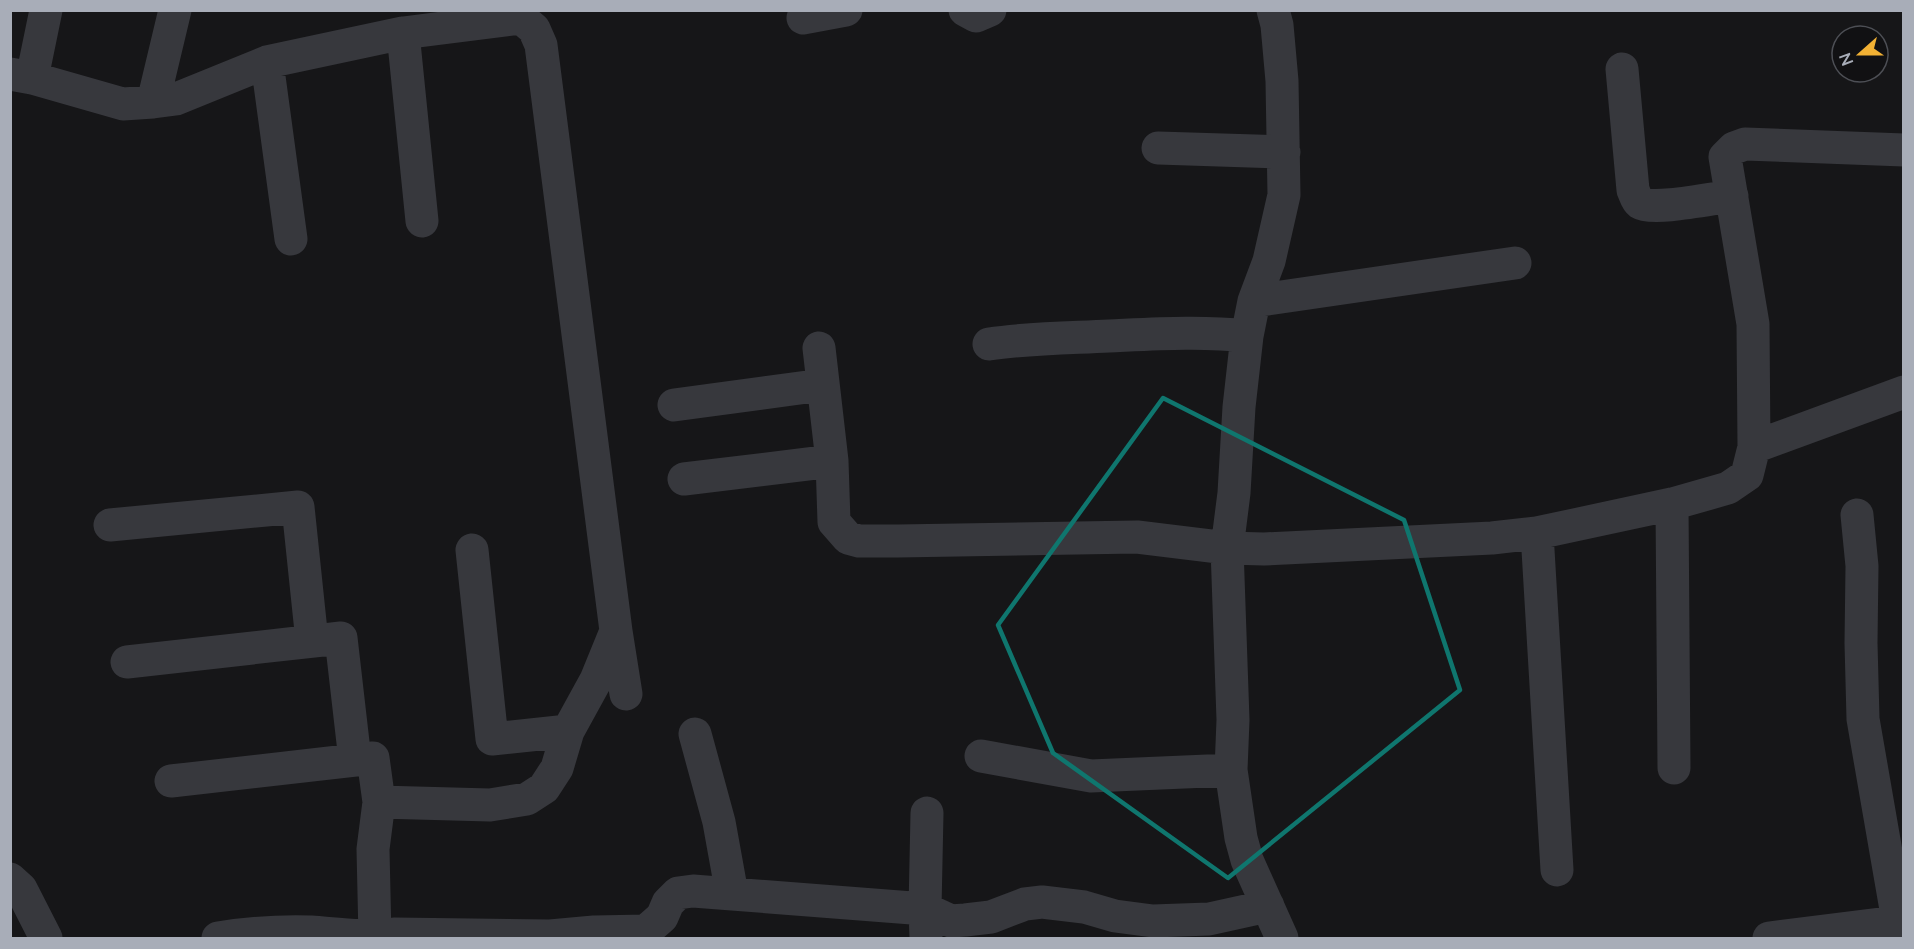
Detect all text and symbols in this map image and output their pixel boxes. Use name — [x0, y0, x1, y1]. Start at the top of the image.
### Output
north arrow — [1830, 24, 1890, 84]
text: N — [1834, 50, 1857, 69]

